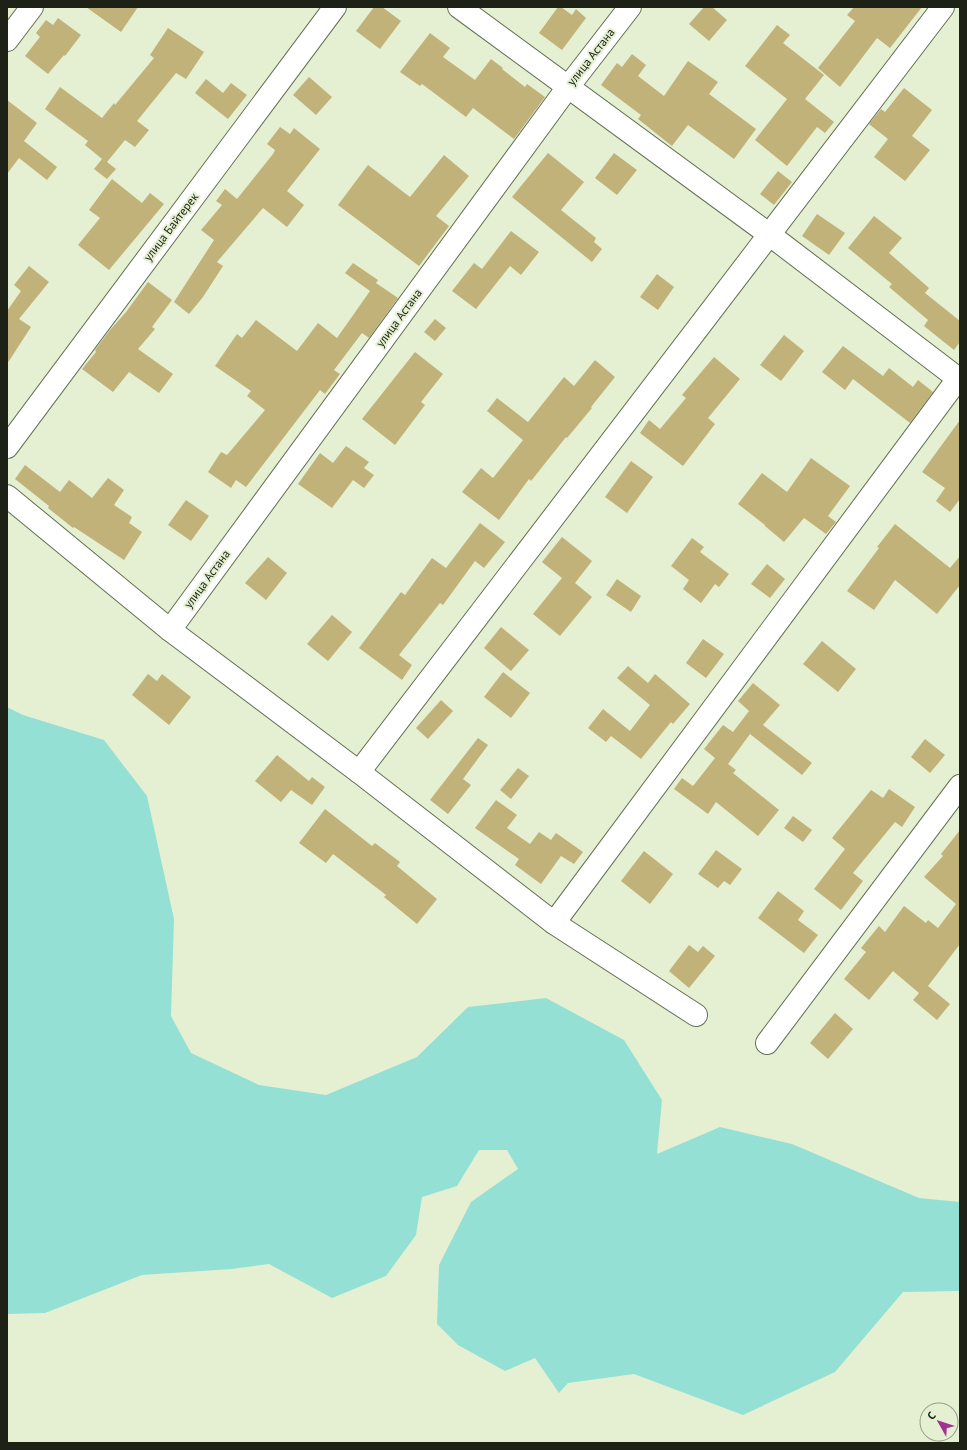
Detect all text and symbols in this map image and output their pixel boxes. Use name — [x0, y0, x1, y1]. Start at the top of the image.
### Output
street label: улица Астана — [564, 25, 618, 88]
street label: улица Байтерек — [140, 189, 201, 264]
street label: улица Астана — [372, 286, 425, 350]
street label: улица Астана — [180, 547, 233, 611]
north arrow — [919, 1402, 959, 1442]
text: С — [924, 1409, 939, 1423]

